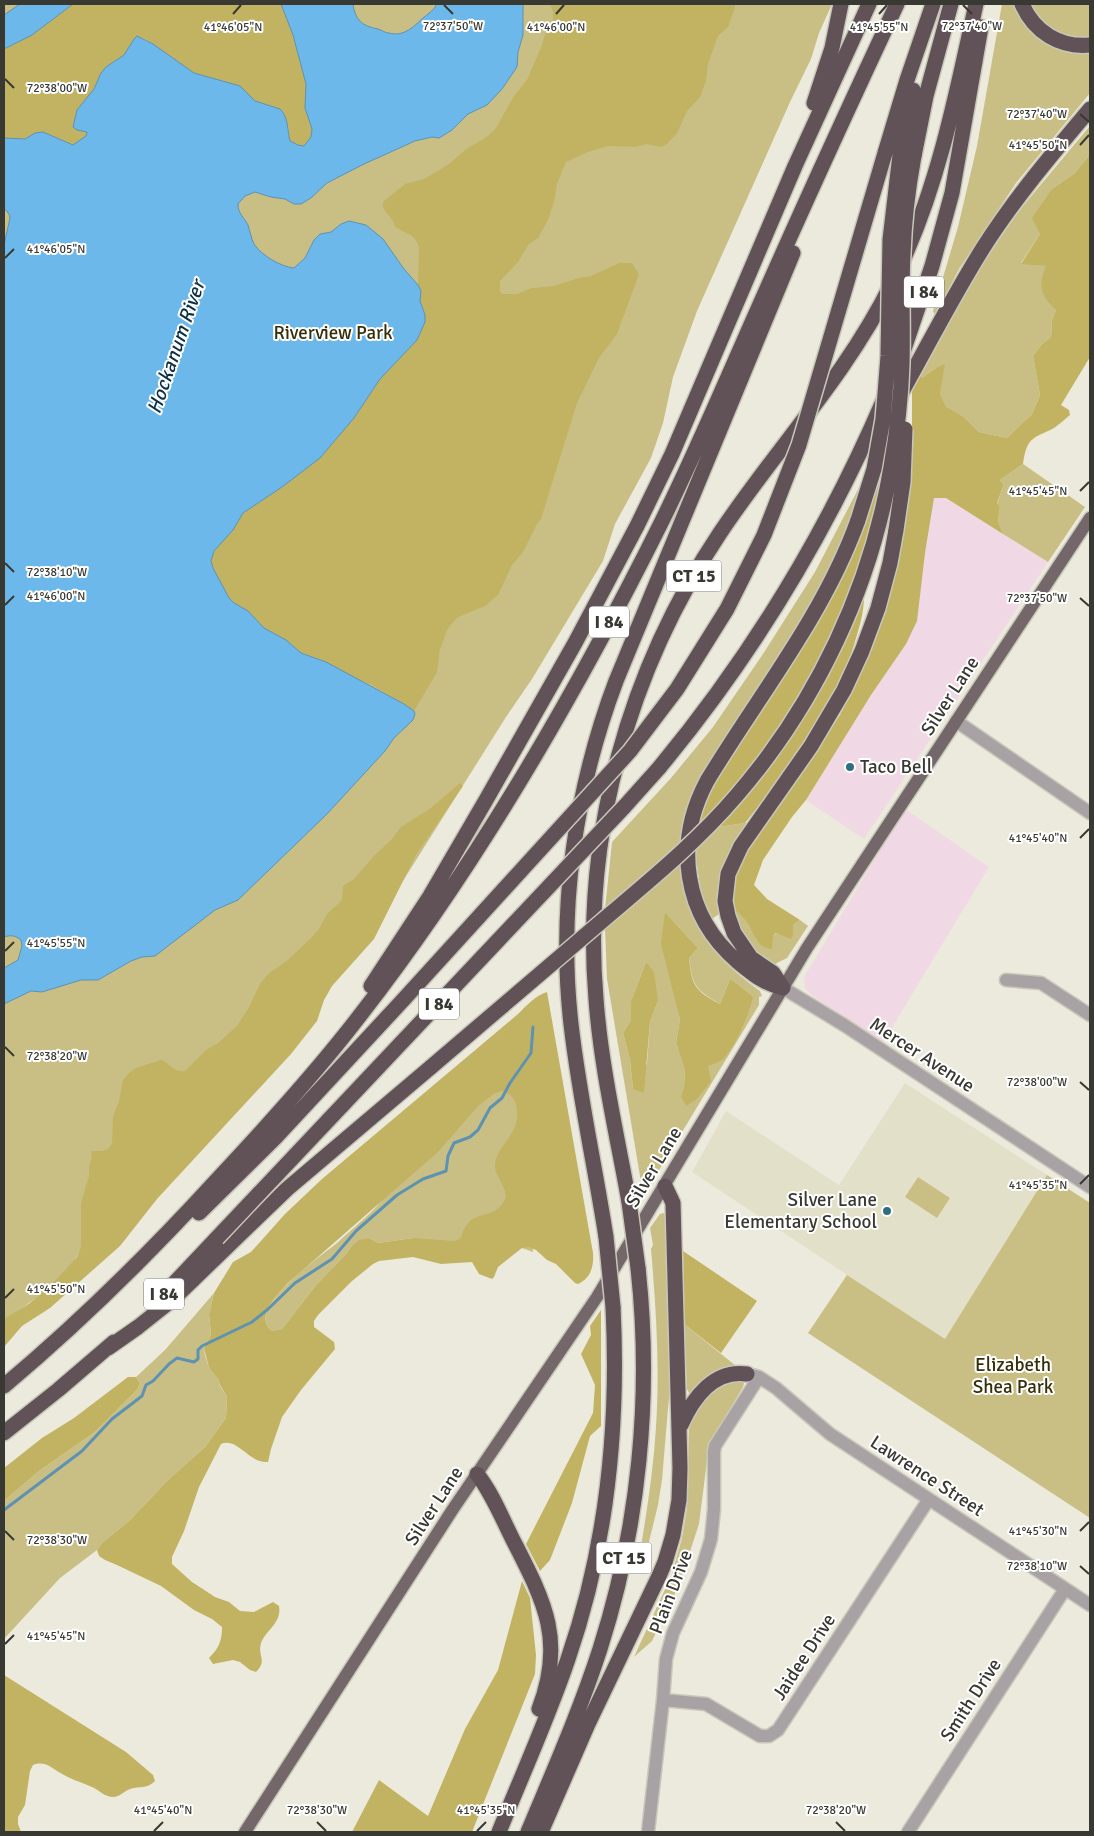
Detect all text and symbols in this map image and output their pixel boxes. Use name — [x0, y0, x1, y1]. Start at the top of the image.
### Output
text: 72°37'50"W — [423, 19, 483, 34]
text: 72°37'40"W — [942, 19, 1002, 34]
text: 41°46'05"N — [204, 20, 262, 35]
text: 41°46'00"N — [527, 20, 585, 35]
text: 41°45'55"N — [850, 20, 908, 35]
text: 72°38'00"W — [27, 81, 87, 96]
text: 72°37'40"W — [1007, 107, 1067, 122]
text: 41°45'50"N — [1009, 138, 1067, 153]
text: 41°46'05"N — [27, 242, 85, 257]
water label: Hockanum River — [142, 275, 211, 417]
road number: I 84 — [904, 276, 944, 308]
park label: Riverview Park — [273, 321, 393, 345]
text: 41°45'45"N — [1009, 484, 1067, 499]
road number: CT 15 — [666, 560, 722, 592]
text: 72°38'10"W — [27, 565, 87, 580]
text: 41°46'00"N — [27, 589, 85, 604]
text: 72°37'50"W — [1007, 591, 1067, 606]
road number: I 84 — [589, 606, 629, 638]
street label: Silver Lane — [916, 652, 984, 740]
place label: Taco Bell — [860, 755, 932, 779]
marker: Taco Bell — [844, 761, 856, 773]
text: 41°45'40"N — [1009, 831, 1067, 846]
text: 41°45'55"N — [27, 936, 85, 951]
road number: I 84 — [419, 989, 459, 1020]
street label: Mercer Avenue — [865, 1012, 979, 1098]
text: 72°38'20"W — [27, 1049, 87, 1064]
text: 72°38'00"W — [1007, 1075, 1067, 1090]
street label: Silver Lane — [621, 1123, 687, 1211]
text: 41°45'35"N — [1009, 1178, 1067, 1193]
place label: Silver Lane Elementary School — [724, 1188, 877, 1234]
marker: Silver Lane Elementary School — [881, 1205, 893, 1217]
road number: I 84 — [144, 1278, 184, 1310]
text: 41°45'50"N — [27, 1282, 85, 1297]
park label: Elizabeth Shea Park — [973, 1353, 1054, 1399]
street label: Lawrence Street — [865, 1430, 989, 1522]
street label: Silver Lane — [400, 1462, 468, 1550]
text: 41°45'30"N — [1009, 1524, 1067, 1539]
text: 72°38'30"W — [27, 1533, 87, 1548]
road number: CT 15 — [596, 1542, 652, 1574]
street label: Plain Drive — [644, 1546, 698, 1638]
text: 72°38'10"W — [1007, 1559, 1067, 1574]
street label: Jaidee Drive — [767, 1609, 841, 1705]
text: 41°45'45"N — [27, 1629, 85, 1644]
street label: Smith Drive — [935, 1654, 1007, 1746]
text: 41°45'40"N — [134, 1803, 192, 1818]
text: 72°38'30"W — [287, 1803, 347, 1818]
text: 41°45'35"N — [457, 1803, 515, 1818]
text: 72°38'20"W — [806, 1803, 866, 1818]

